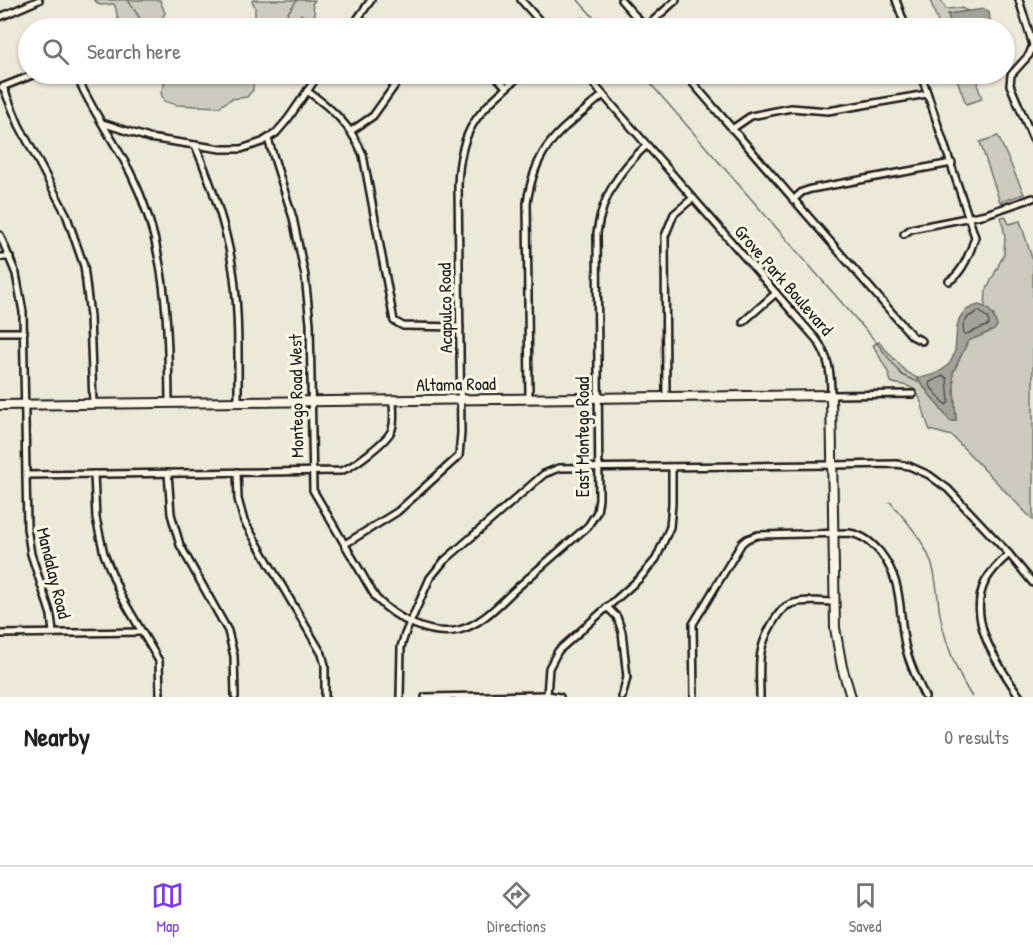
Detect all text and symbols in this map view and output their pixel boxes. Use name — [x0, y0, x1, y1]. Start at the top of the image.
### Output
search box — [18, 18, 1015, 84]
icon: search — [39, 35, 72, 68]
text: Search here — [87, 36, 181, 66]
street label: Grove Park Boulevard — [729, 219, 839, 341]
street label: Acapulco Road — [432, 263, 458, 353]
street label: Montego Road West — [282, 333, 310, 458]
street label: Altama Road — [416, 371, 496, 397]
street label: East Montego Road — [570, 377, 595, 497]
street label: Mandalay Road — [31, 525, 77, 621]
text: Nearby — [24, 719, 90, 754]
text: 0 results — [944, 723, 1009, 750]
tab: Map — [151, 879, 184, 937]
tab: Directions — [487, 879, 546, 937]
tab: Saved — [849, 879, 882, 937]

